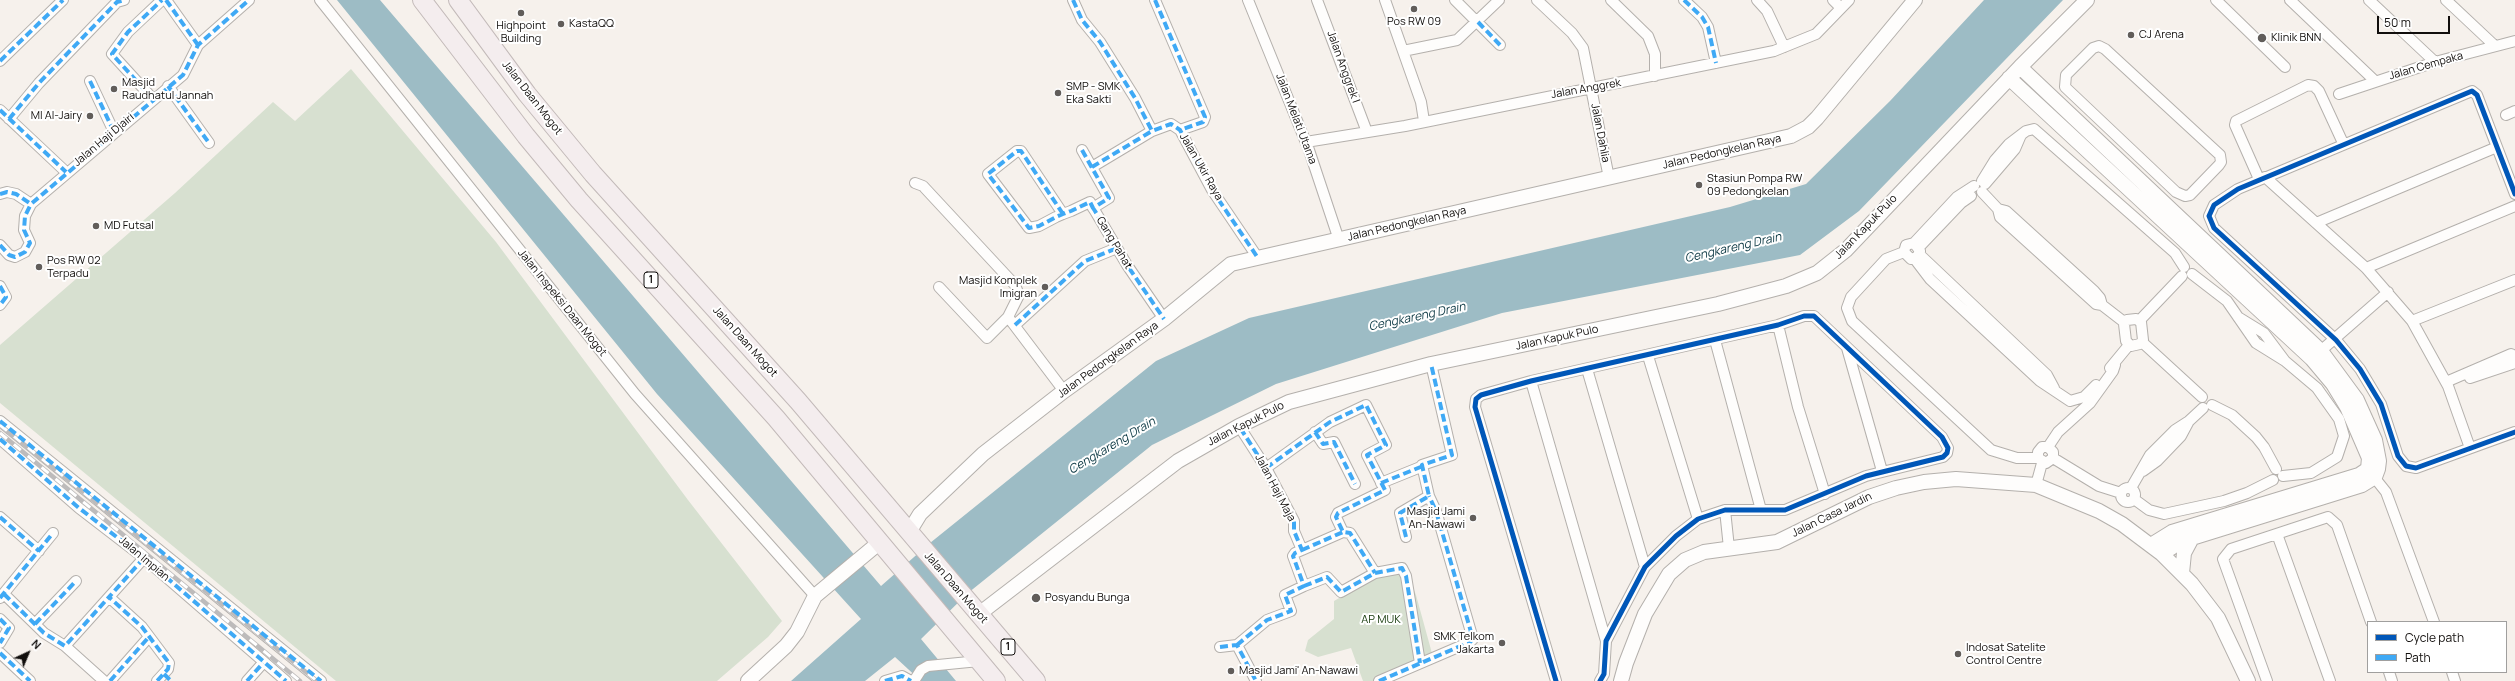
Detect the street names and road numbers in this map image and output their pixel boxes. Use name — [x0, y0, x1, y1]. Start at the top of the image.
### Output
street label: Jalan Anggrek I — [1324, 29, 1362, 105]
street label: Jalan Cempaka — [2388, 49, 2464, 83]
street label: Jalan Daan Mogot — [499, 58, 565, 138]
street label: Jalan Melati Utama — [1273, 72, 1319, 166]
street label: Jalan Anggrek — [1550, 76, 1622, 102]
street label: Jalan Dahlia — [1588, 102, 1612, 164]
street label: Jalan Haji Djairi — [71, 111, 137, 169]
street label: Jalan Ukir Raya — [1177, 131, 1225, 203]
street label: Jalan Pedongkelan Raya — [1661, 132, 1783, 172]
street label: Jalan Kapuk Pulo — [1832, 192, 1900, 262]
street label: Jalan Pedongkelan Raya — [1346, 204, 1468, 244]
street label: Gang Pahat — [1093, 214, 1135, 272]
street label: Jalan Inspeksi Daan Mogot — [515, 247, 609, 359]
road number: 1 — [644, 272, 658, 288]
street label: Jalan Daan Mogot — [710, 304, 780, 380]
street label: Jalan Pedongkelan Raya — [1055, 319, 1161, 401]
street label: Jalan Kapuk Pulo — [1514, 323, 1600, 353]
street label: Jalan Kapuk Pulo — [1205, 399, 1287, 449]
street label: Jalan Haji Maja — [1252, 452, 1298, 524]
street label: Jalan Casa Jardin — [1790, 490, 1874, 540]
street label: Jalan Impian — [116, 534, 172, 584]
street label: Jalan Daan Mogot — [921, 550, 991, 626]
road number: 1 — [1001, 639, 1015, 655]

